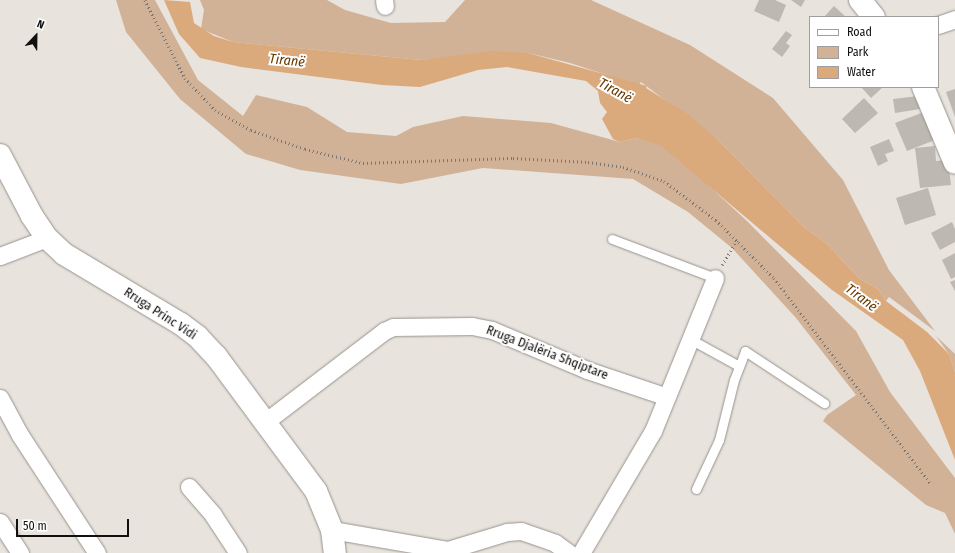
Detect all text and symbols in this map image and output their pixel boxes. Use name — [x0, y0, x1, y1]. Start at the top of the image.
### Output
north arrow — [16, 16, 56, 56]
legend — [809, 16, 939, 88]
text: N — [35, 17, 46, 32]
text: Road — [847, 25, 872, 39]
text: Park — [847, 45, 868, 59]
water label: Tiranë — [268, 51, 306, 71]
text: Water — [847, 65, 875, 79]
water label: Tiranë — [595, 75, 635, 107]
water label: Tiranë — [842, 281, 880, 315]
street label: Rruga Princ Vidi — [121, 285, 199, 343]
street label: Rruga Djalëria Shqiptare — [484, 323, 610, 383]
scale bar — [18, 511, 131, 537]
text: 50 m — [23, 519, 47, 533]

